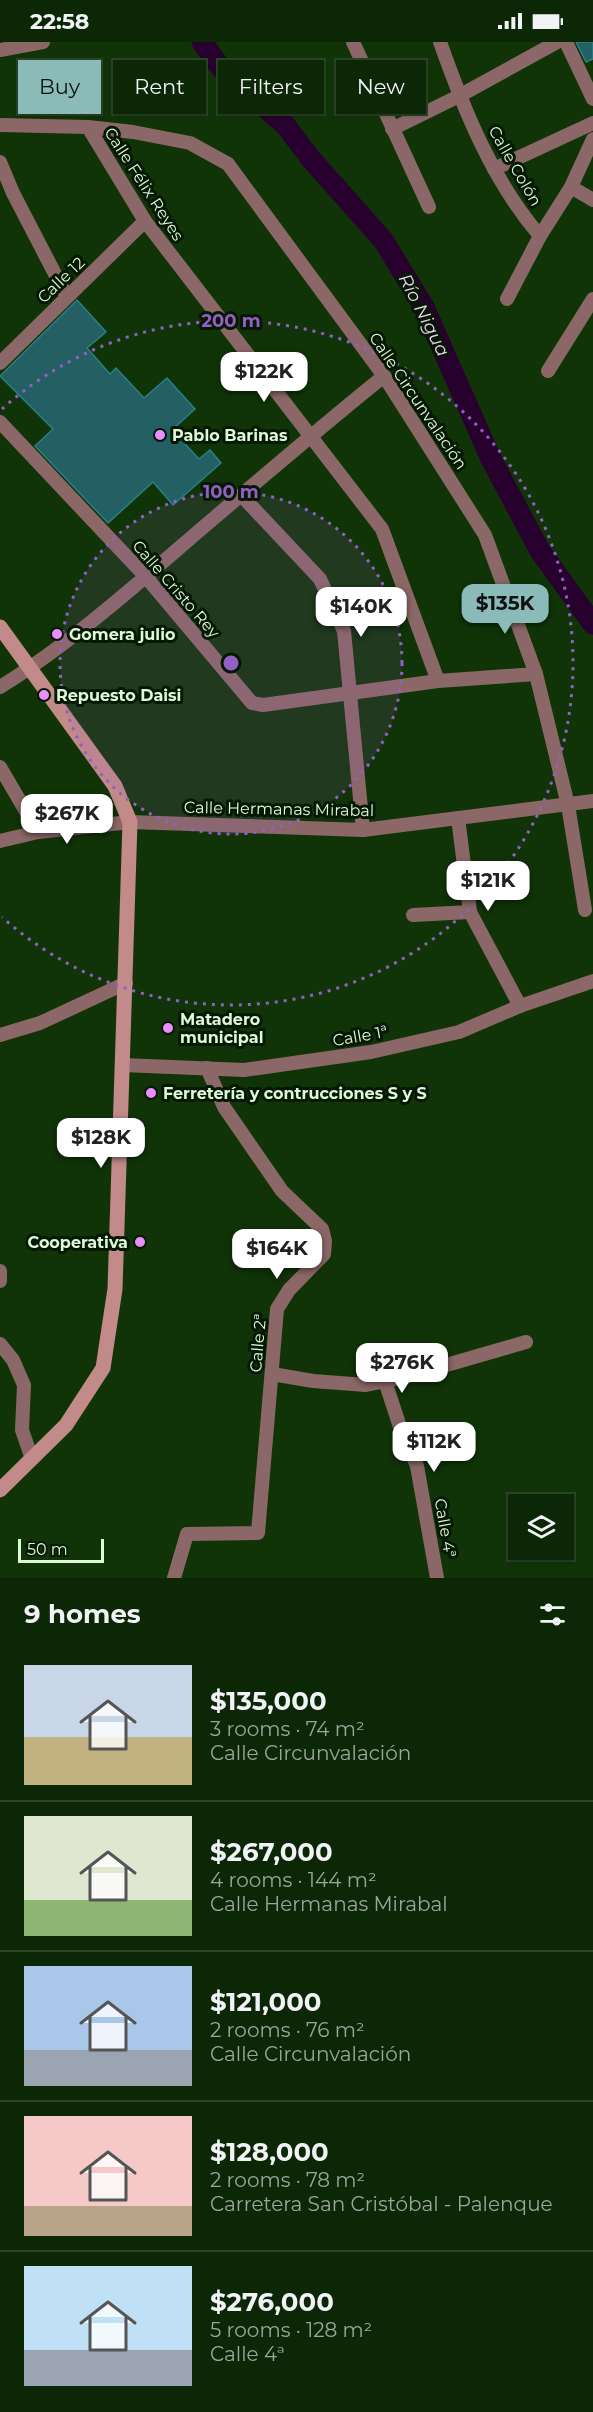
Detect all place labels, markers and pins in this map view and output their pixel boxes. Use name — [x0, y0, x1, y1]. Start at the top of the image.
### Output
pin: $122K — [222, 352, 306, 403]
place label: Pablo Barinas — [172, 426, 288, 445]
marker: Pablo Barinas — [153, 428, 167, 442]
pin: $135K — [463, 584, 547, 635]
pin: $140K — [319, 587, 403, 638]
place label: Gomera julio — [69, 625, 175, 644]
marker: Gomera julio — [50, 627, 64, 641]
centre of rings — [221, 653, 241, 673]
place label: Repuesto Daisi — [56, 686, 181, 705]
marker: Repuesto Daisi — [37, 688, 51, 702]
pin: $267K — [25, 794, 109, 845]
pin: $121K — [446, 861, 530, 912]
place label: Matadero municipal — [180, 1010, 263, 1047]
marker: Matadero municipal — [161, 1021, 175, 1035]
place label: Ferretería y contrucciones S y S — [163, 1084, 427, 1103]
marker: Ferretería y contrucciones S y S — [144, 1086, 158, 1100]
pin: $128K — [59, 1118, 143, 1169]
pin: $164K — [235, 1229, 319, 1280]
place label: Cooperativa — [28, 1233, 128, 1252]
marker: Cooperativa — [133, 1235, 147, 1249]
pin: $276K — [360, 1343, 444, 1394]
pin: $112K — [392, 1422, 476, 1473]

